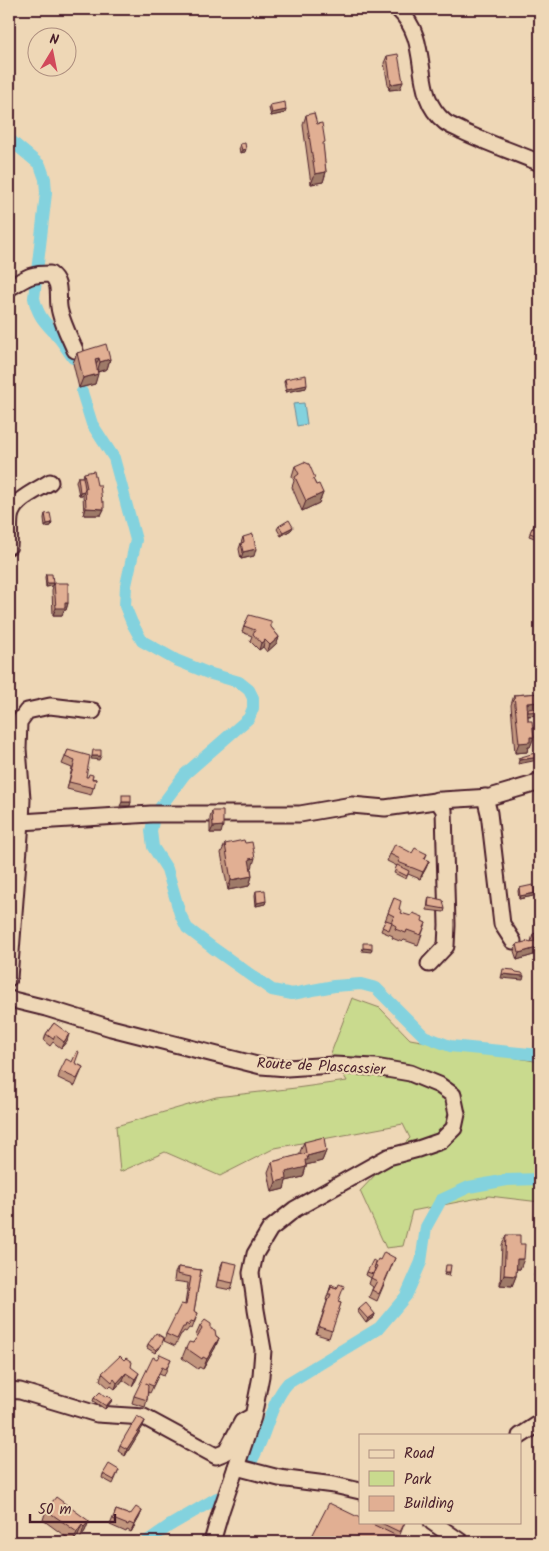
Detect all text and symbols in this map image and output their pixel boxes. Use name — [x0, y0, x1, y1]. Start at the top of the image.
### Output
north arrow — [28, 28, 78, 78]
text: N — [48, 29, 61, 52]
street label: Route de Plascassier — [256, 1052, 387, 1082]
legend — [359, 1434, 522, 1524]
text: Road — [404, 1442, 435, 1466]
text: Park — [404, 1468, 432, 1492]
scale bar — [30, 1491, 115, 1523]
text: Building — [404, 1492, 454, 1516]
text: 50 m — [38, 1498, 72, 1522]

